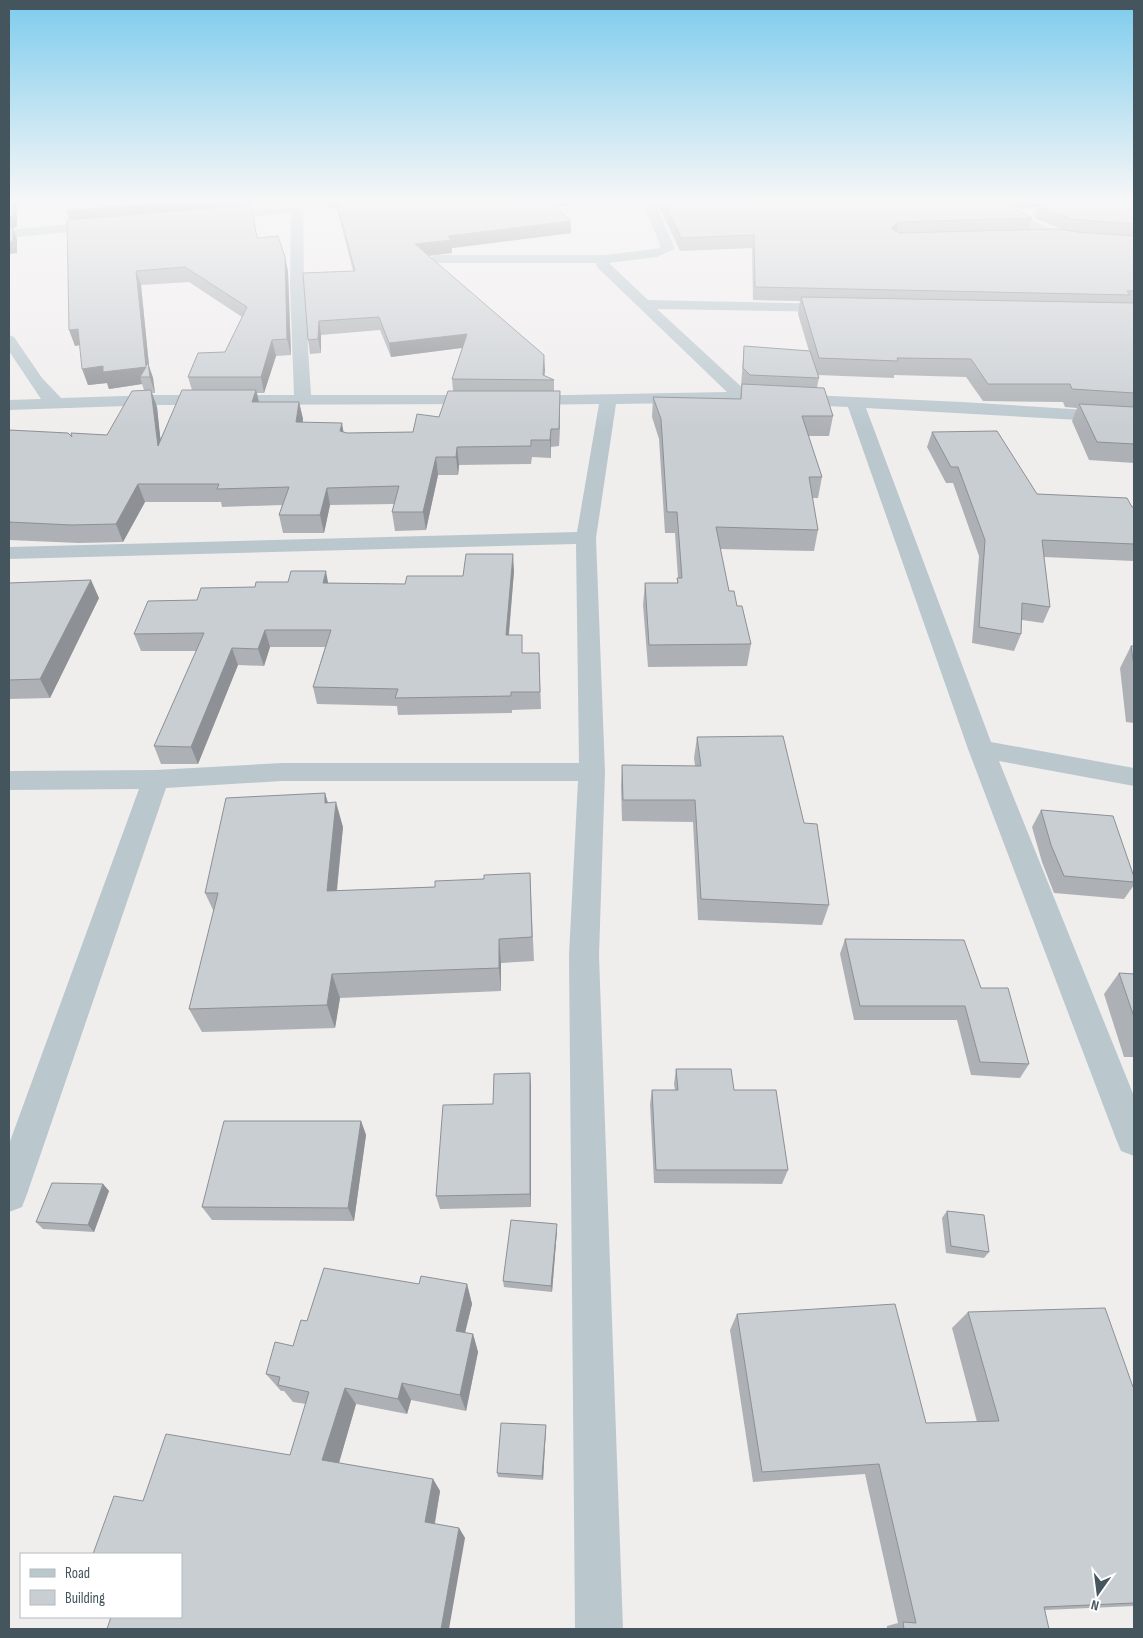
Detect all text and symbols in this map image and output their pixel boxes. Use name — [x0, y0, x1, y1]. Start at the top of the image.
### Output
legend — [20, 1553, 182, 1618]
text: Road — [65, 1564, 90, 1583]
north arrow — [1073, 1568, 1123, 1618]
text: Building — [65, 1589, 105, 1608]
text: N — [1089, 1596, 1101, 1614]

